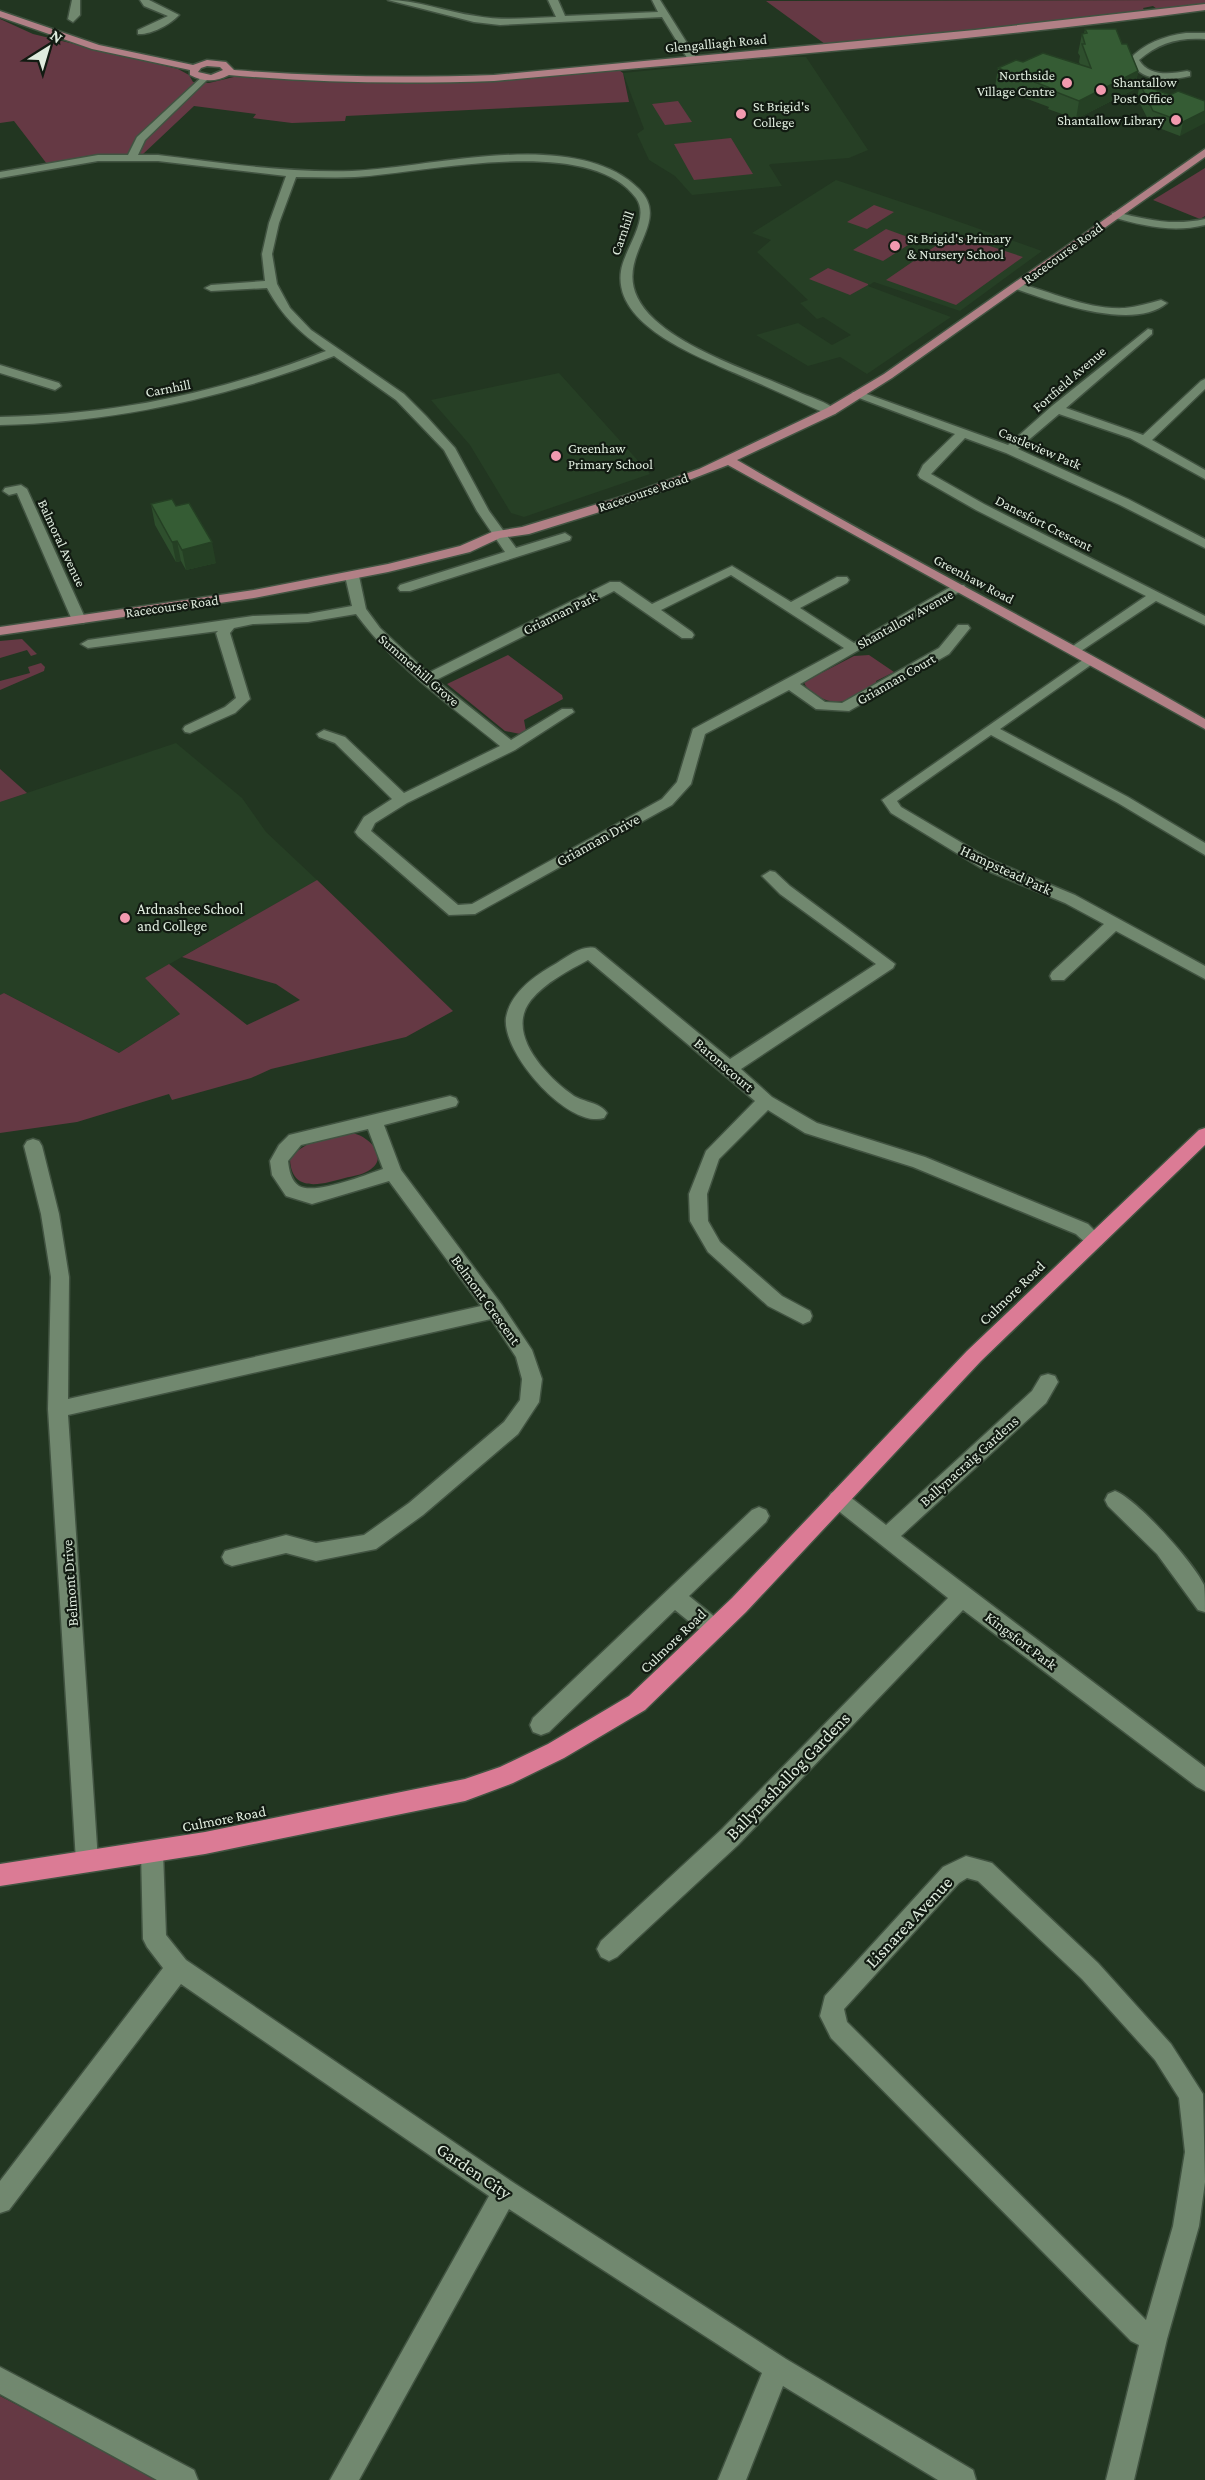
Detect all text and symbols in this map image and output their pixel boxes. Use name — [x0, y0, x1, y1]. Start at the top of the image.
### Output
north arrow — [18, 18, 78, 78]
text: N — [47, 26, 66, 47]
street label: Glengalliagh Road — [664, 31, 768, 55]
place label: Northside Village Centre — [977, 67, 1055, 99]
place label: Shantallow Post Office — [1113, 74, 1177, 106]
marker: Northside Village Centre — [1060, 76, 1074, 90]
marker: Shantallow Post Office — [1094, 83, 1108, 97]
place label: St Brigid's College — [753, 98, 810, 130]
marker: St Brigid's College — [734, 107, 748, 121]
place label: Shantallow Library — [1057, 112, 1165, 128]
marker: Shantallow Library — [1169, 113, 1183, 127]
street label: Carnhill — [607, 208, 637, 257]
street label: Racecourse Road — [1020, 219, 1106, 287]
place label: St Brigid's Primary & Nursery School — [907, 230, 1012, 262]
marker: St Brigid's Primary & Nursery School — [888, 239, 902, 253]
street label: Fortfield Avenue — [1029, 343, 1109, 415]
street label: Carnhill — [144, 376, 192, 400]
street label: Castleview Patk — [996, 423, 1084, 473]
place label: Greenhaw Primary School — [568, 440, 653, 472]
marker: Greenhaw Primary School — [549, 449, 563, 463]
street label: Racecourse Road — [596, 469, 690, 515]
street label: Danesfort Crescent — [993, 492, 1096, 555]
street label: Balmoral Avenue — [35, 497, 89, 589]
street label: Greenhaw Road — [931, 551, 1017, 607]
street label: Shantallow Avenue — [854, 586, 956, 652]
street label: Griannan Park — [520, 588, 600, 638]
street label: Racecourse Road — [124, 591, 220, 620]
street label: Summerhill Grove — [375, 631, 463, 709]
street label: Griannan Court — [854, 650, 938, 708]
street label: Griannan Drive — [554, 810, 643, 869]
street label: Hampstead Park — [958, 842, 1055, 899]
place label: Ardnashee School and College — [137, 901, 243, 935]
marker: Ardnashee School and College — [118, 911, 132, 925]
street label: Baronscourt — [691, 1035, 758, 1096]
street label: Belmont Crescent — [448, 1252, 524, 1348]
street label: Culmore Road — [976, 1258, 1048, 1328]
street label: Ballynacraig Gardens — [916, 1412, 1022, 1510]
street label: Belmont Drive — [59, 1539, 81, 1627]
street label: Culmore Road — [637, 1606, 709, 1676]
street label: Kingsfort Park — [982, 1609, 1061, 1674]
street label: Ballynashallog Gardens — [722, 1708, 854, 1844]
street label: Culmore Road — [181, 1803, 267, 1835]
street label: Lisnarea Avenue — [862, 1872, 956, 1972]
street label: Garden City — [433, 2139, 516, 2204]

